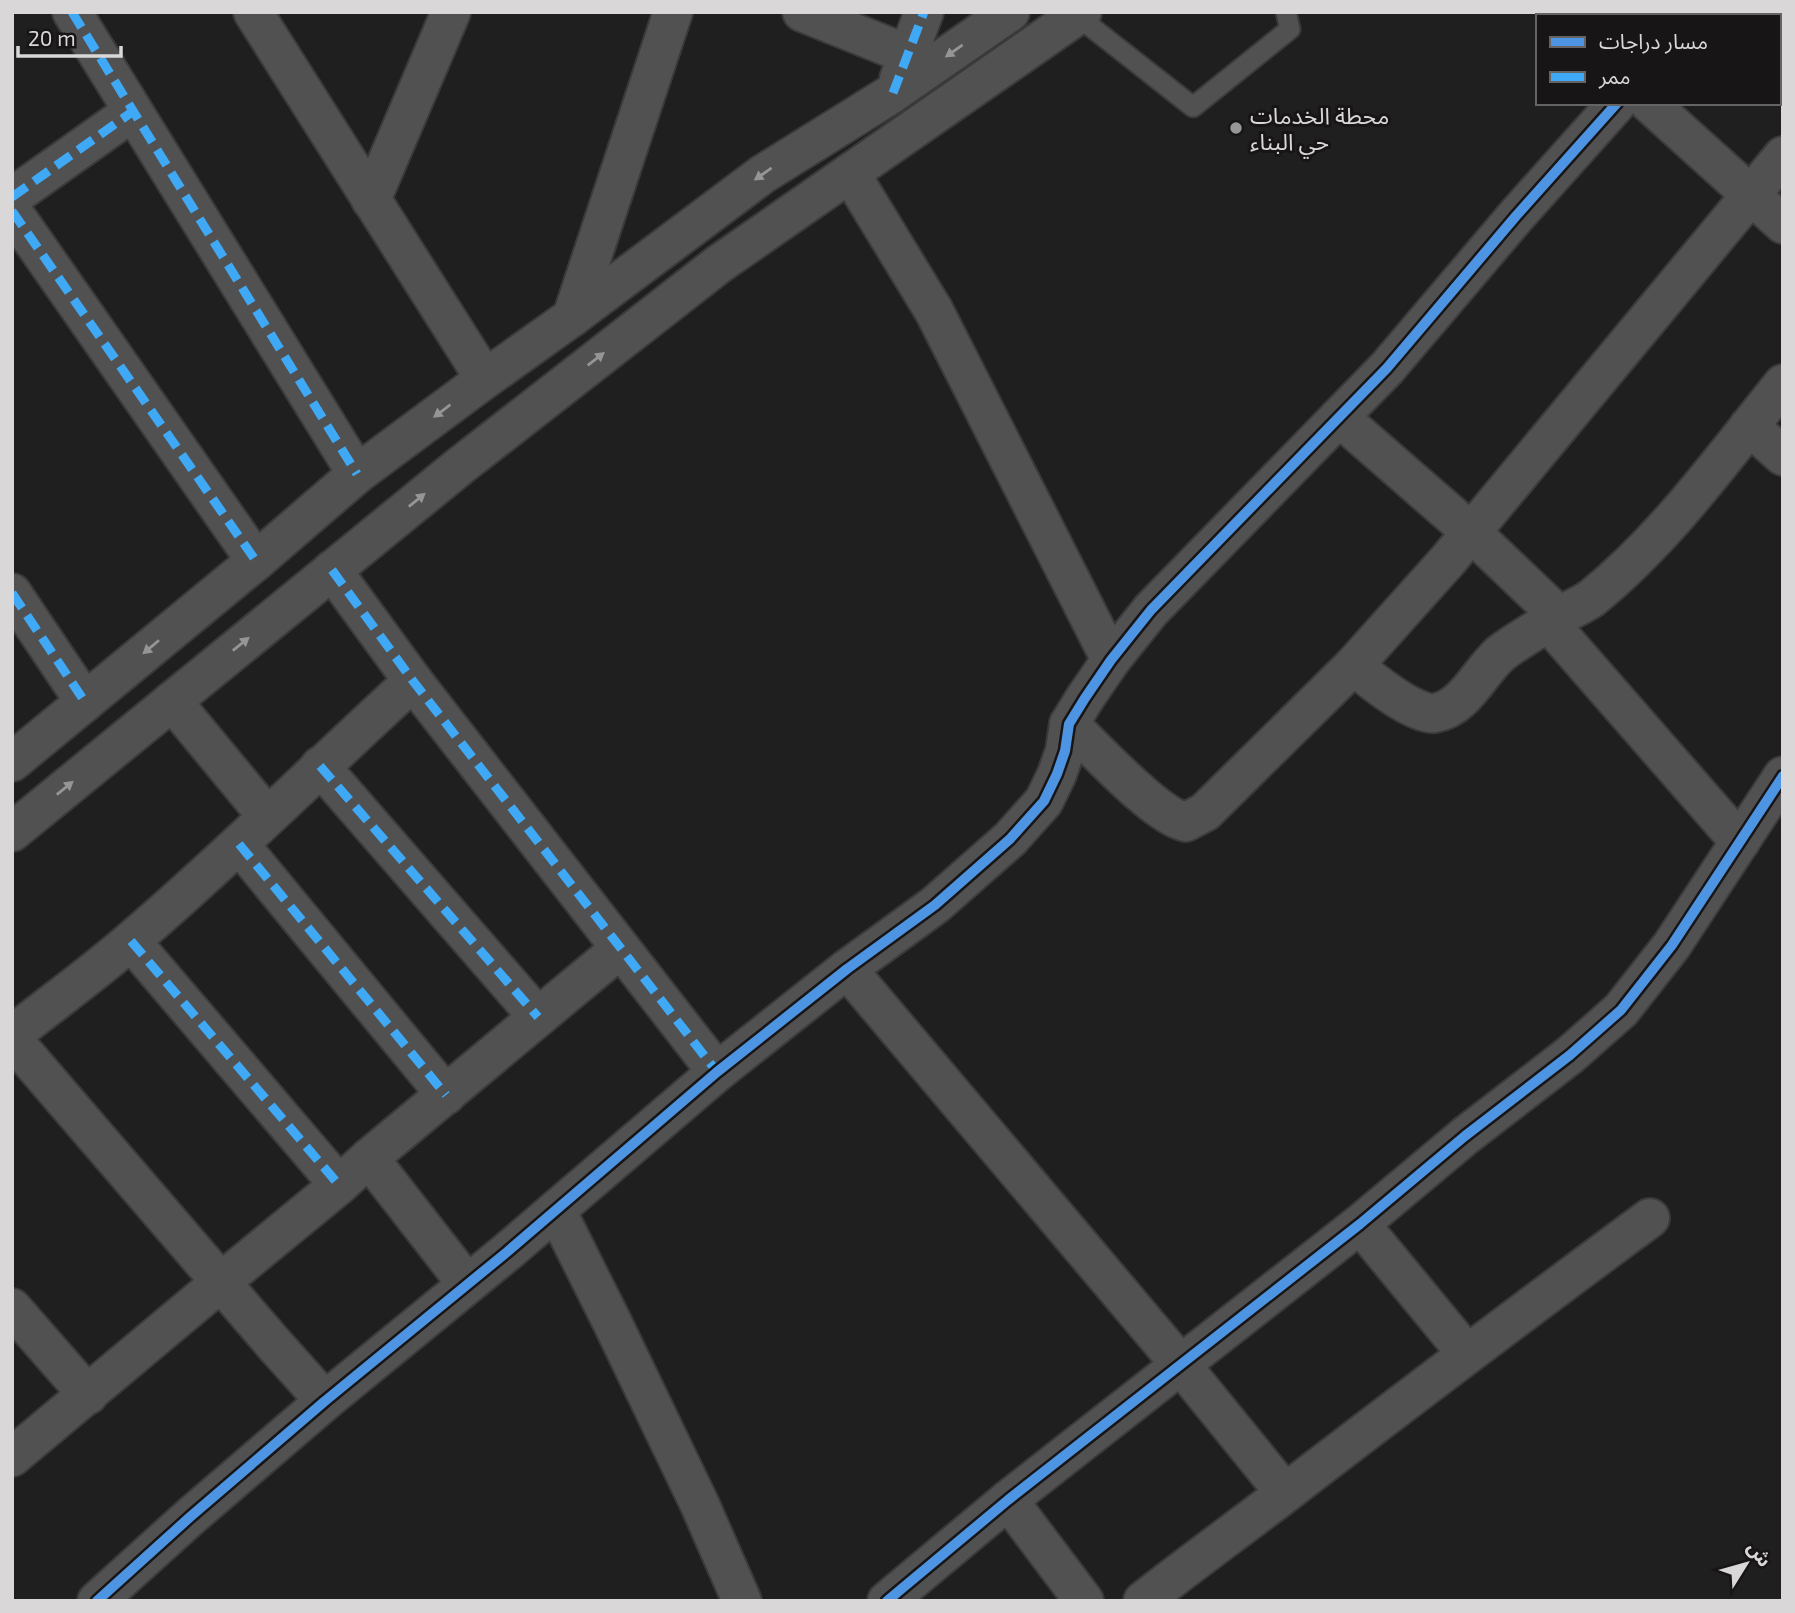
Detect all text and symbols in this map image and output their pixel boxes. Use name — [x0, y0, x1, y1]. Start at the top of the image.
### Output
scale bar — [18, 14, 121, 58]
legend — [1536, 14, 1781, 105]
text: 20 m — [28, 25, 76, 50]
text: مسار دراجات — [1599, 28, 1708, 54]
one-way arrow — [945, 44, 963, 58]
text: ممر — [1598, 63, 1630, 89]
place label: محطة الخدمات حي البناء — [1250, 101, 1389, 159]
marker: محطة الخدمات حي البناء — [1228, 120, 1244, 136]
one-way arrow — [753, 168, 773, 181]
one-way arrow — [587, 353, 605, 367]
one-way arrow — [433, 404, 451, 418]
one-way arrow — [408, 493, 426, 508]
one-way arrow — [232, 637, 250, 652]
one-way arrow — [143, 639, 160, 654]
one-way arrow — [56, 781, 74, 796]
north arrow — [1711, 1529, 1781, 1599]
text: ش — [1743, 1536, 1777, 1571]

